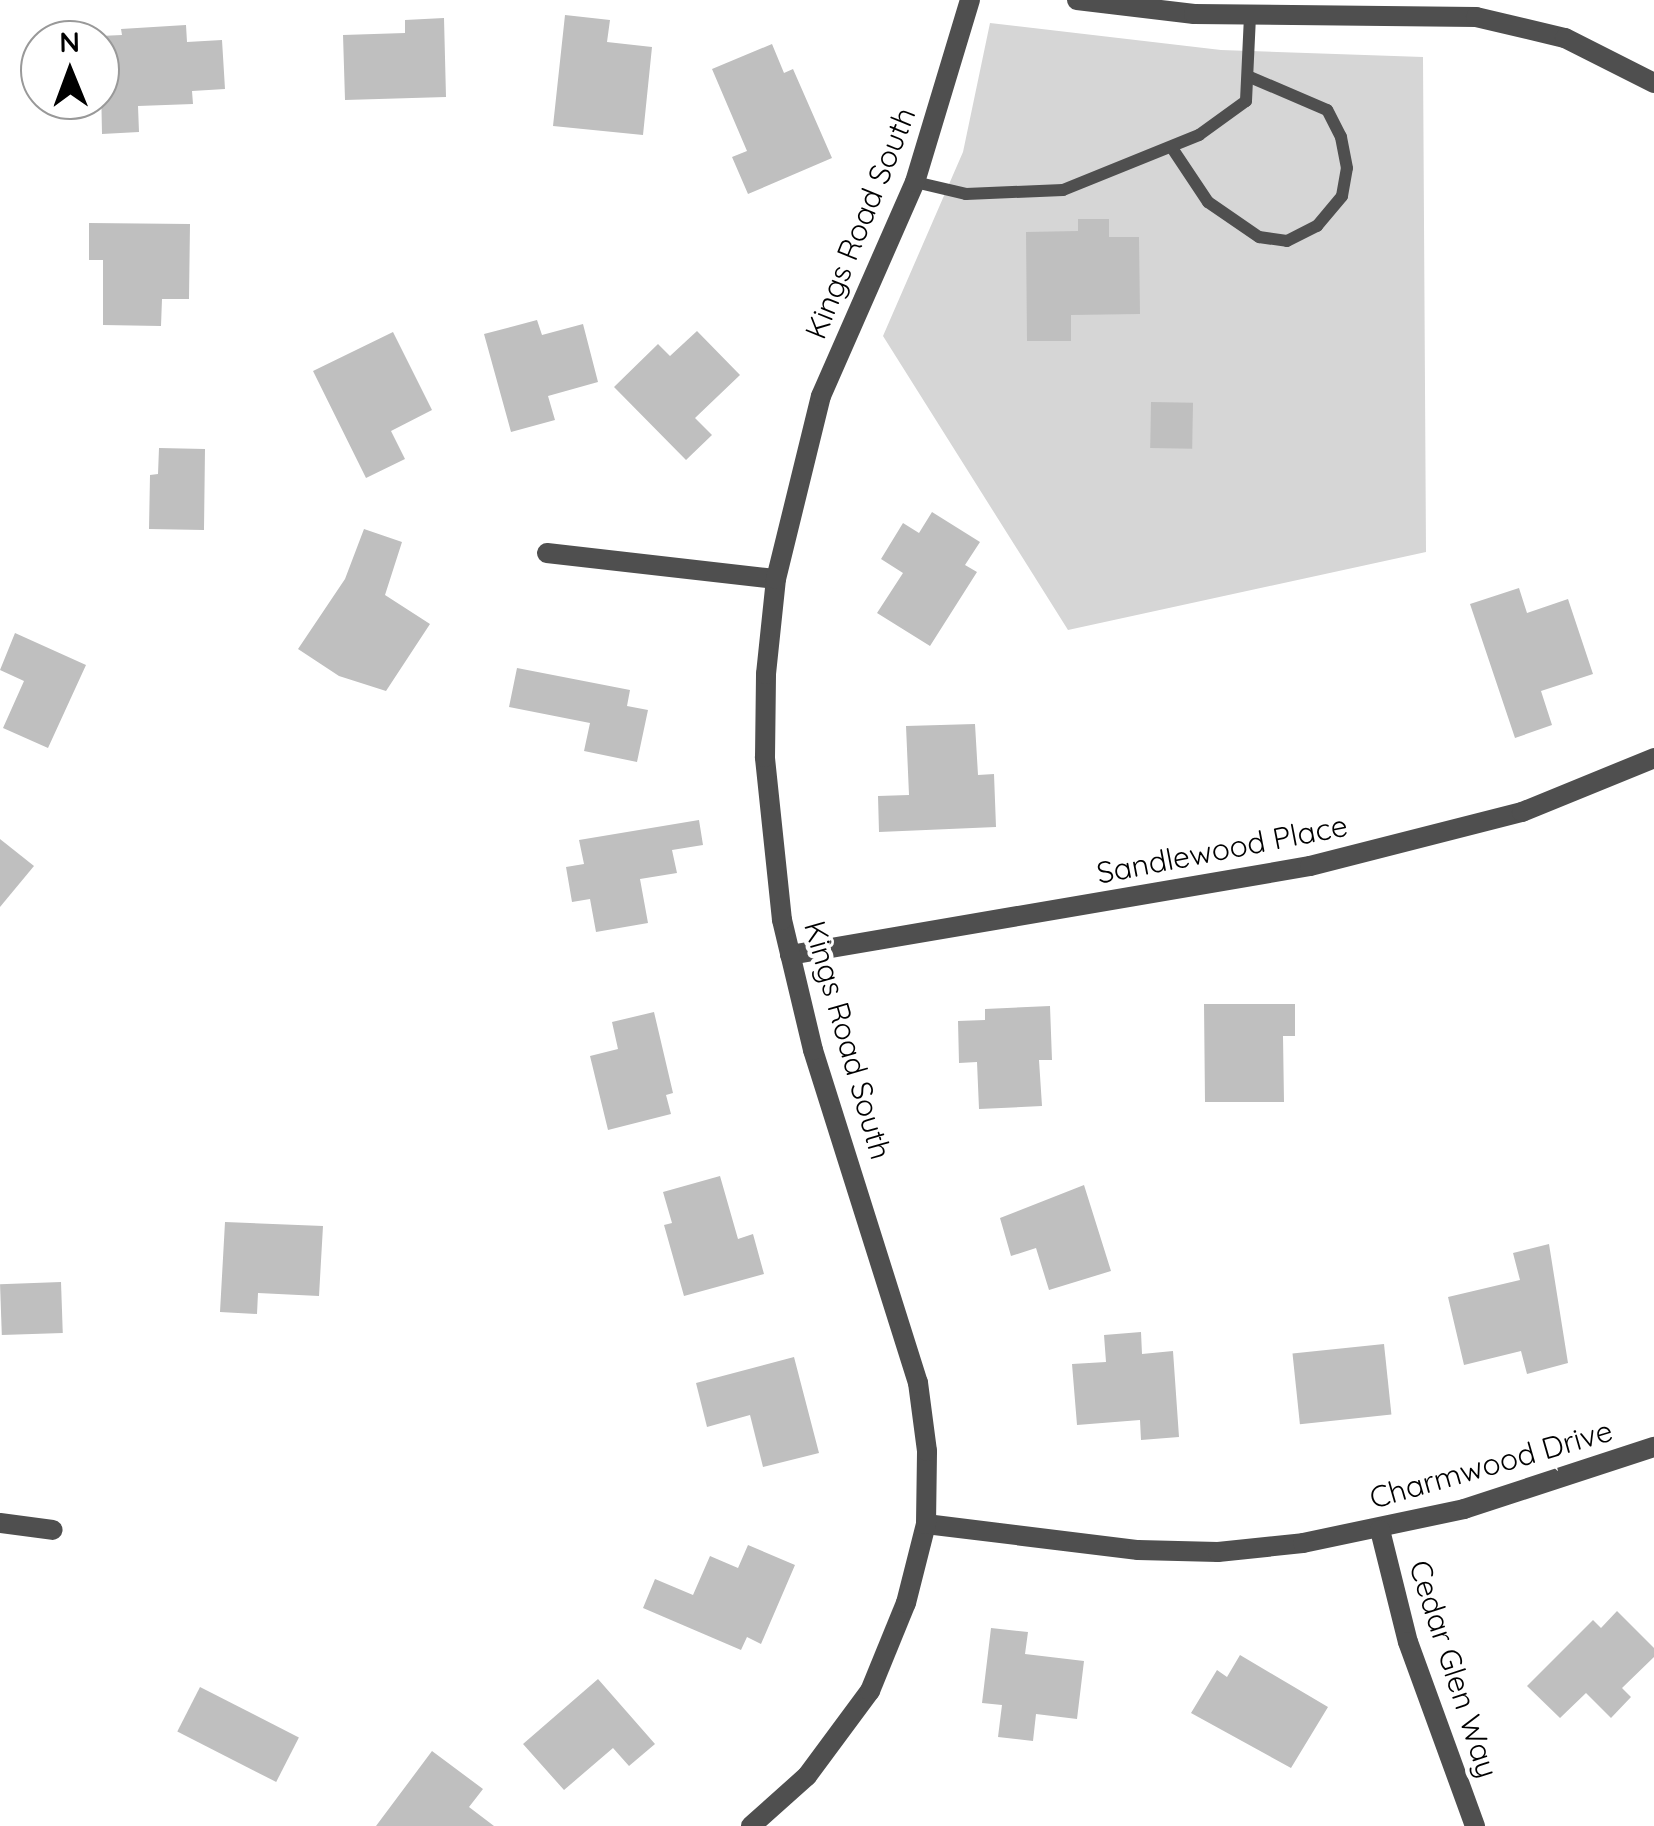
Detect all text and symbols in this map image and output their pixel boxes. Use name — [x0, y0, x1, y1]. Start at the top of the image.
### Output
north arrow — [20, 20, 120, 120]
text: N — [59, 24, 80, 59]
street label: Kings Road South — [797, 102, 923, 344]
street label: Sandlewood Place — [1094, 807, 1350, 891]
street label: Kings Road South — [797, 917, 899, 1163]
street label: Charmwood Drive — [1365, 1412, 1617, 1516]
street label: Cedar Glen Way — [1402, 1556, 1506, 1782]

